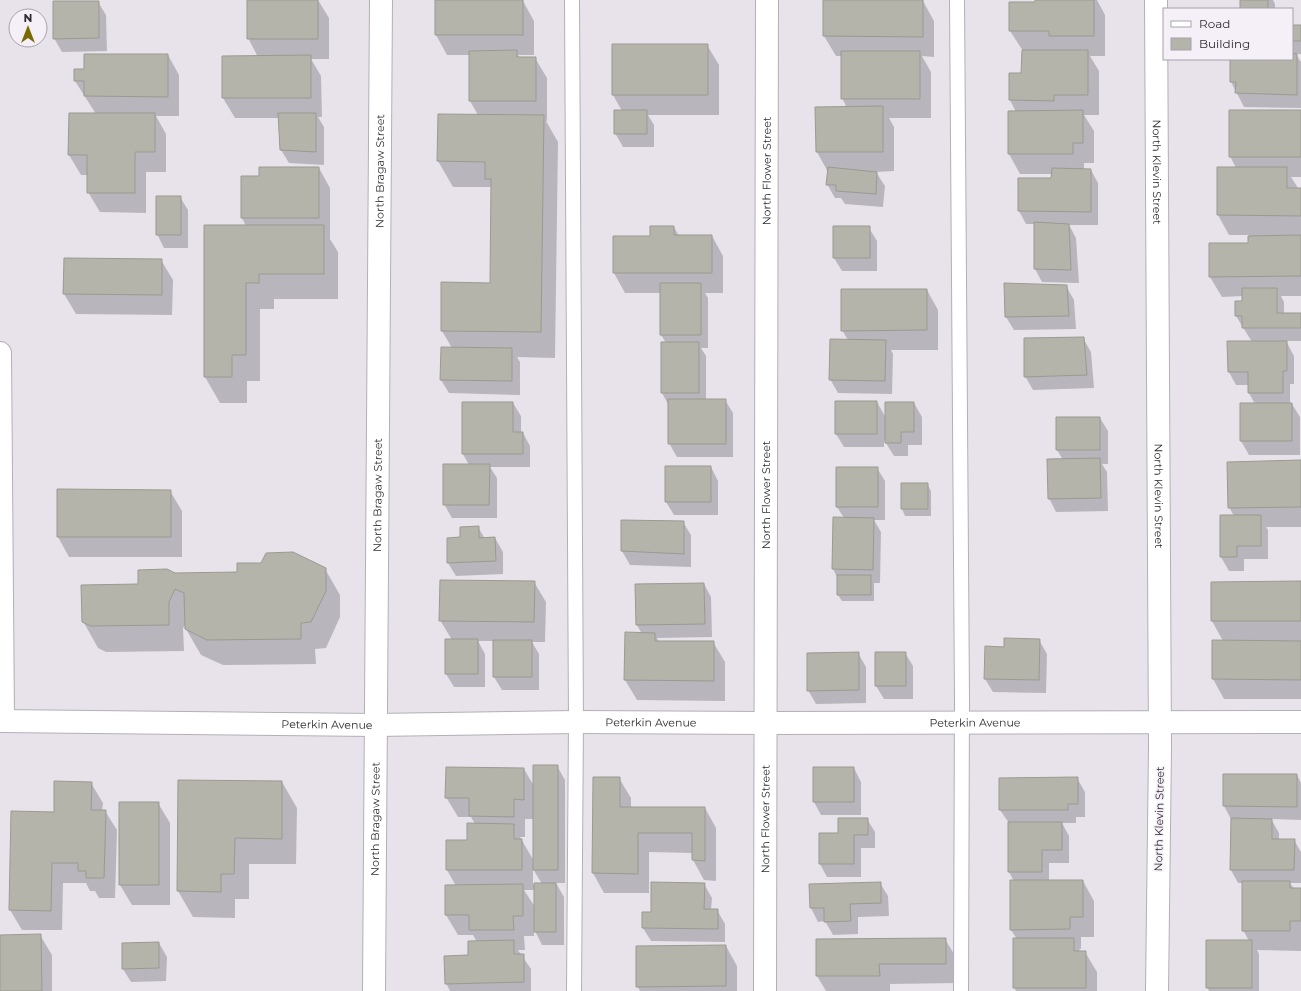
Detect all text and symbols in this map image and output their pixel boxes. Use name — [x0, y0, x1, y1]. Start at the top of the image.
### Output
north arrow — [8, 8, 48, 48]
legend — [1163, 8, 1293, 60]
text: N — [24, 11, 32, 25]
text: Road — [1199, 16, 1230, 31]
text: Building — [1199, 36, 1250, 51]
street label: North Bragaw Street — [372, 114, 387, 228]
street label: North Flower Street — [760, 116, 774, 225]
street label: North Klevin Street — [1150, 119, 1164, 225]
street label: North Bragaw Street — [370, 438, 385, 552]
street label: North Flower Street — [759, 440, 773, 549]
street label: North Klevin Street — [1151, 443, 1166, 549]
street label: Peterkin Avenue — [605, 715, 697, 730]
street label: Peterkin Avenue — [929, 716, 1021, 730]
street label: Peterkin Avenue — [281, 717, 373, 732]
street label: North Bragaw Street — [368, 762, 383, 876]
street label: North Flower Street — [758, 764, 772, 873]
street label: North Klevin Street — [1151, 766, 1167, 872]

